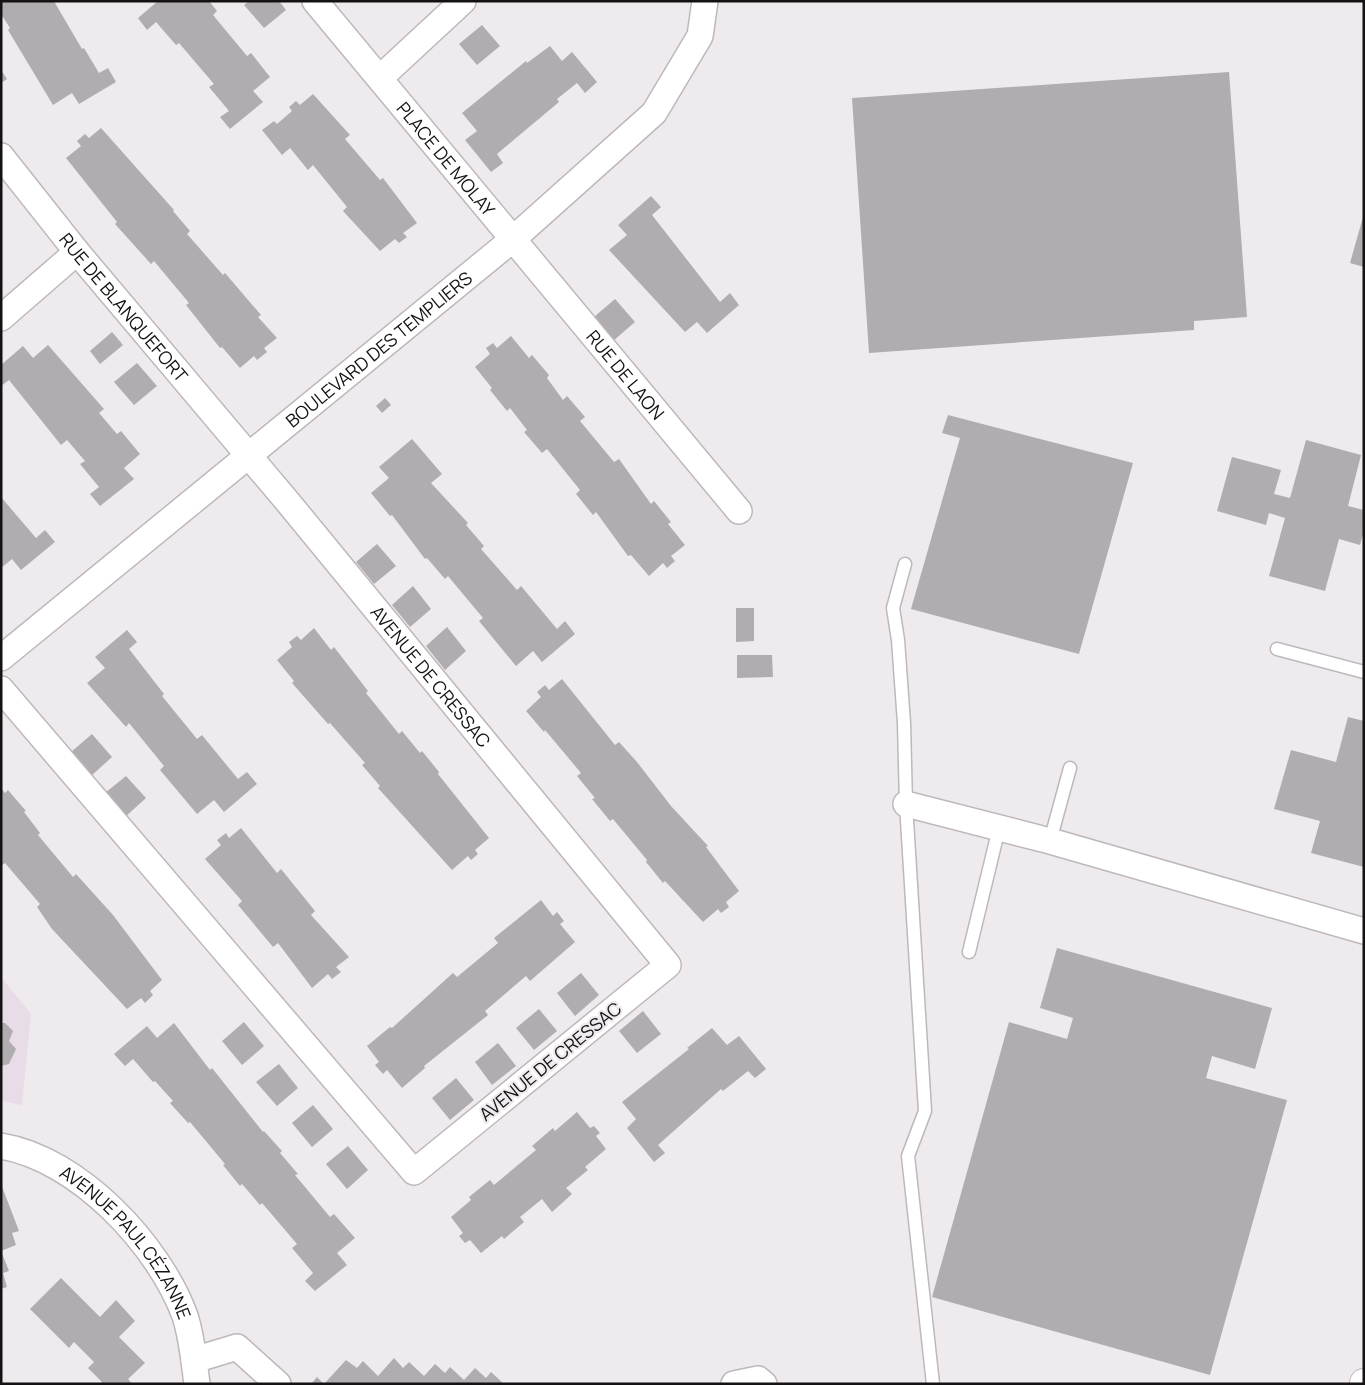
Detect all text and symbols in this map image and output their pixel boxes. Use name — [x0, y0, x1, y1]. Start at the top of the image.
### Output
street label: PLACE DE MOLAY — [392, 97, 501, 221]
street label: RUE DE BLANQUEFORT — [54, 228, 194, 387]
street label: BOULEVARD DES TEMPLIERS — [281, 266, 477, 432]
street label: RUE DE LAON — [581, 325, 670, 424]
street label: AVENUE DE CRESSAC — [366, 600, 496, 752]
street label: AVENUE DE CRESSAC — [474, 996, 626, 1126]
street label: AVENUE PAUL CÉZANNE — [56, 1160, 197, 1322]

